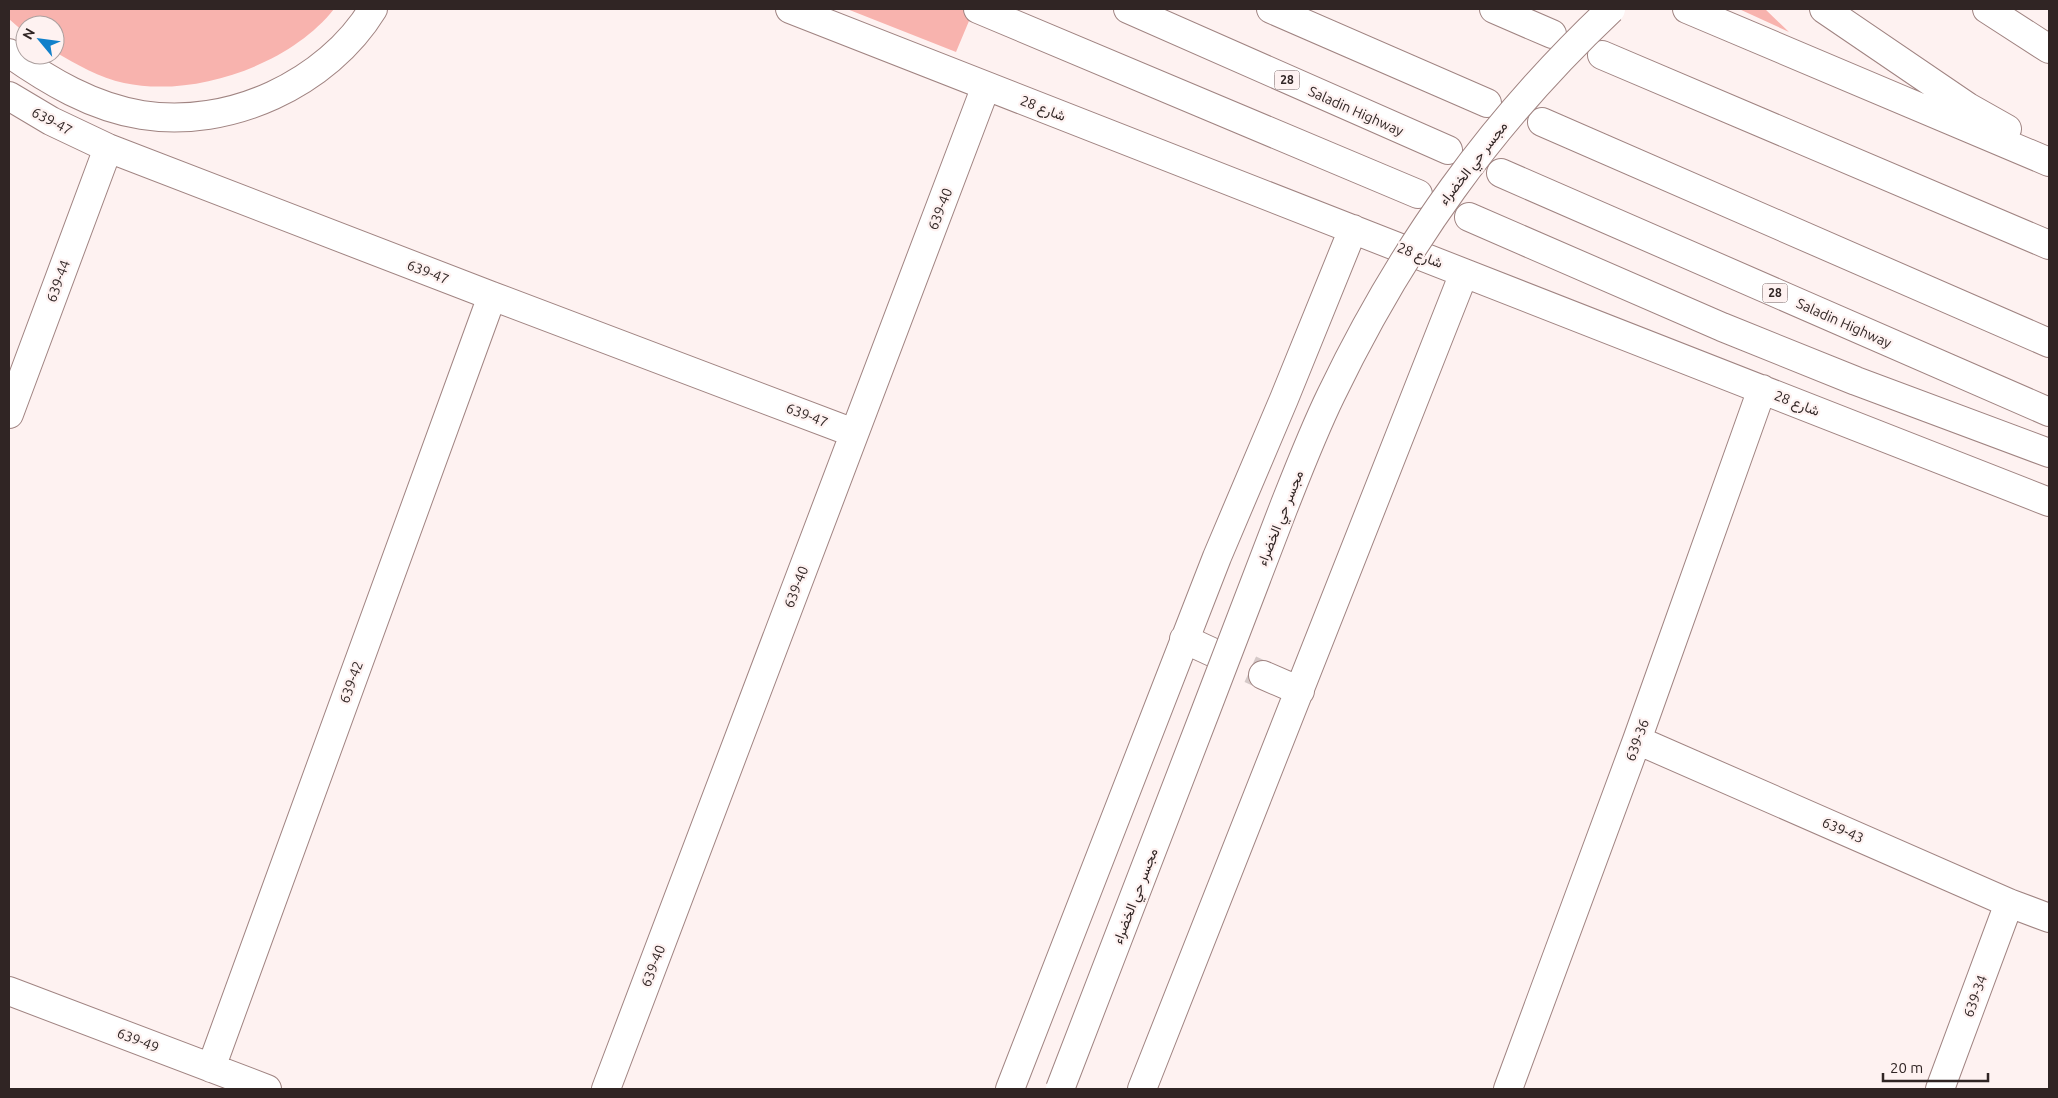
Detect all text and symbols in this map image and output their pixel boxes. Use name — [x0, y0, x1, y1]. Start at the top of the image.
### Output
north arrow — [15, 15, 65, 65]
text: N — [19, 25, 38, 42]
road number: 28 — [1274, 70, 1300, 90]
street label: Saladin Highway — [1306, 83, 1406, 139]
street label: شارع 28 — [1017, 92, 1068, 127]
street label: 639-47 — [29, 104, 75, 138]
street label: مجسر حي الخضراء — [1435, 118, 1514, 210]
street label: 639-40 — [925, 186, 955, 232]
street label: شارع 28 — [1394, 239, 1445, 274]
street label: 639-47 — [405, 257, 451, 287]
street label: 639-44 — [43, 258, 73, 304]
road number: 28 — [1762, 284, 1788, 302]
street label: Saladin Highway — [1794, 295, 1894, 351]
street label: شارع 28 — [1771, 387, 1822, 422]
street label: 639-47 — [784, 400, 830, 430]
street label: مجسر حي الخضراء — [1254, 468, 1310, 569]
street label: 639-40 — [781, 564, 811, 610]
street label: 639-42 — [336, 659, 366, 705]
street label: 639-36 — [1622, 717, 1652, 763]
street label: 639-43 — [1820, 814, 1866, 846]
street label: مجسر حي الخضراء — [1109, 846, 1164, 948]
street label: 639-40 — [638, 943, 668, 989]
street label: 639-34 — [1960, 973, 1990, 1019]
street label: 639-49 — [115, 1025, 161, 1055]
scale bar — [1883, 1050, 1988, 1082]
text: 20 m — [1890, 1059, 1923, 1076]

